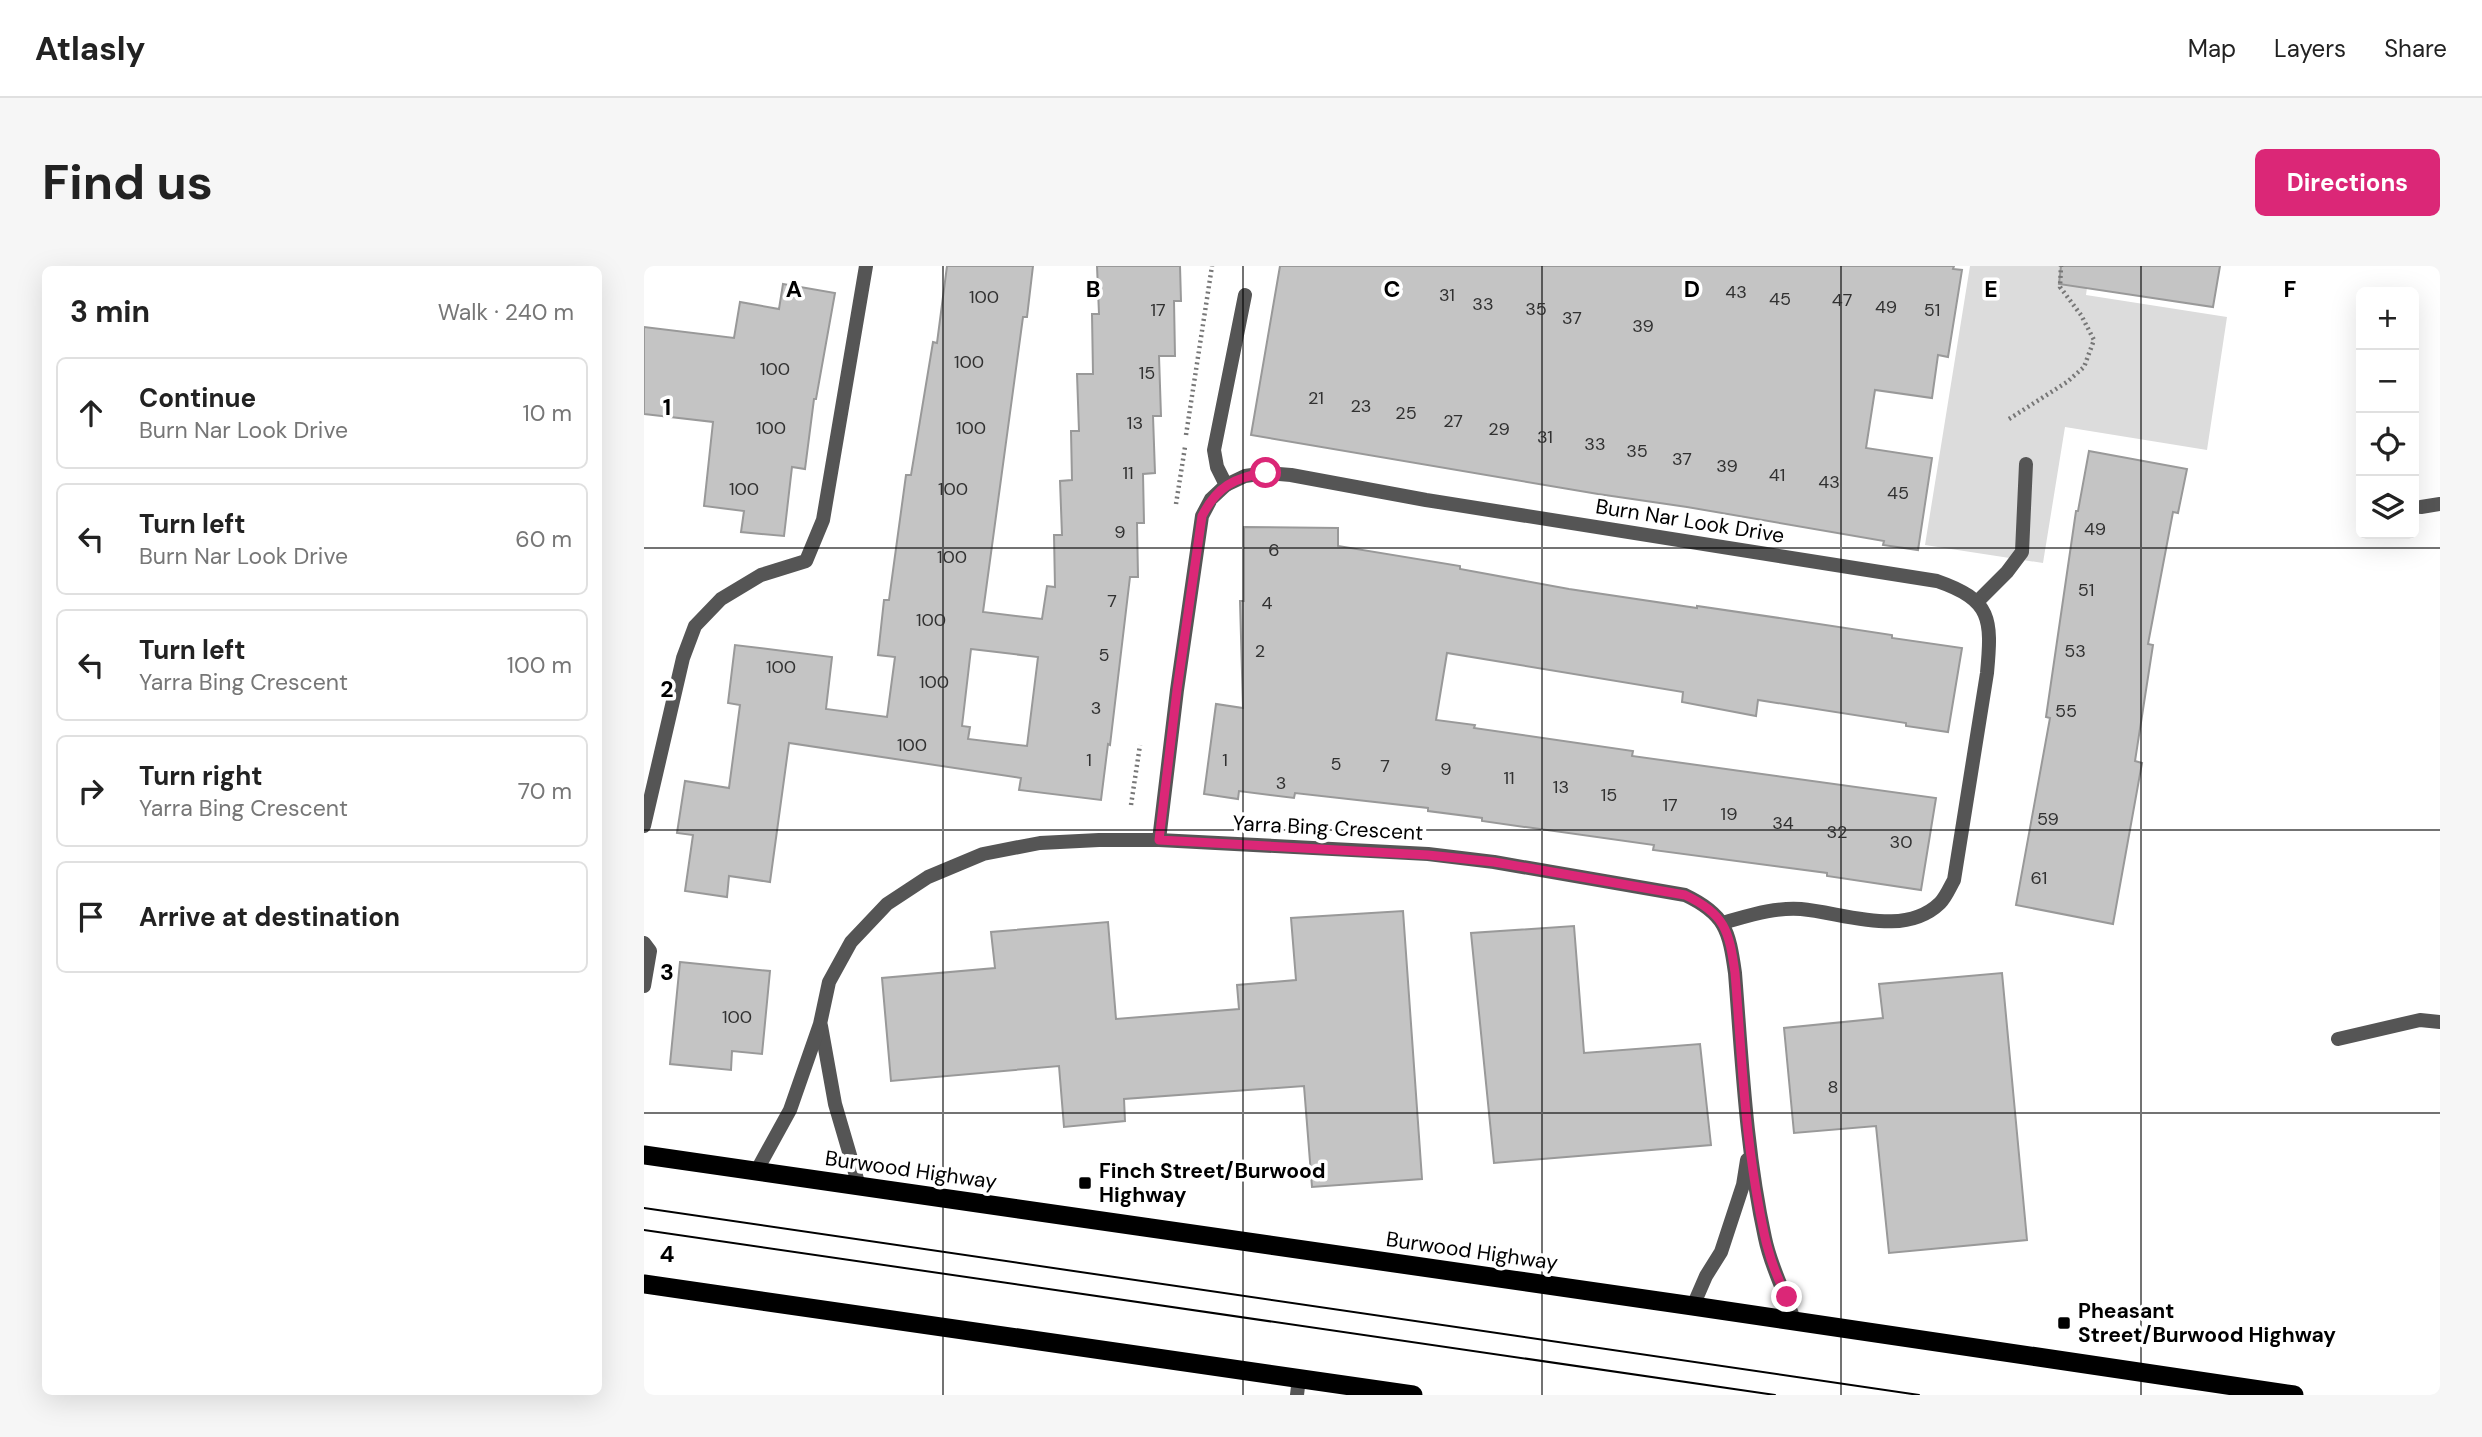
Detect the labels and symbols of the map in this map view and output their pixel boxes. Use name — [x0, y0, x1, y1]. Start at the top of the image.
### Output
text: A — [786, 274, 802, 304]
text: B — [1086, 274, 1100, 304]
text: C — [1384, 274, 1400, 304]
text: D — [1684, 274, 1700, 304]
text: E — [1984, 274, 1998, 304]
text: F — [2284, 274, 2297, 304]
house number: 43 — [1725, 280, 1747, 304]
house number: 31 — [1439, 283, 1455, 307]
house number: 100 — [969, 285, 999, 309]
house number: 45 — [1769, 287, 1791, 311]
house number: 47 — [1832, 288, 1852, 312]
house number: 33 — [1472, 292, 1494, 316]
house number: 49 — [1875, 295, 1897, 319]
house number: 35 — [1525, 297, 1547, 321]
house number: 17 — [1150, 298, 1166, 322]
house number: 51 — [1924, 298, 1940, 322]
house number: 37 — [1562, 306, 1582, 330]
house number: 39 — [1632, 314, 1654, 338]
house number: 100 — [954, 350, 984, 374]
house number: 100 — [760, 357, 790, 381]
house number: 15 — [1139, 361, 1155, 385]
house number: 21 — [1308, 386, 1324, 410]
text: 1 — [663, 392, 671, 422]
house number: 23 — [1350, 394, 1372, 418]
house number: 25 — [1395, 401, 1417, 425]
house number: 27 — [1443, 409, 1463, 433]
house number: 13 — [1127, 411, 1143, 435]
house number: 100 — [756, 416, 786, 440]
house number: 100 — [956, 416, 986, 440]
house number: 29 — [1488, 417, 1510, 441]
house number: 31 — [1537, 425, 1553, 449]
house number: 33 — [1584, 432, 1606, 456]
house number: 35 — [1626, 439, 1648, 463]
house number: 37 — [1672, 447, 1692, 471]
house number: 39 — [1716, 454, 1738, 478]
route start — [1250, 457, 1281, 488]
house number: 11 — [1122, 461, 1134, 485]
house number: 41 — [1769, 463, 1785, 487]
house number: 43 — [1818, 470, 1840, 494]
house number: 100 — [729, 477, 759, 501]
house number: 100 — [938, 477, 968, 501]
house number: 45 — [1887, 481, 1909, 505]
street label: Burn Nar Look Drive — [1594, 492, 1786, 550]
house number: 49 — [2084, 517, 2106, 541]
house number: 9 — [1114, 520, 1126, 544]
house number: 6 — [1268, 538, 1280, 562]
house number: 100 — [937, 545, 967, 569]
house number: 51 — [2078, 578, 2094, 602]
house number: 7 — [1107, 589, 1117, 613]
house number: 4 — [1262, 591, 1273, 615]
house number: 100 — [916, 608, 946, 632]
house number: 2 — [1255, 639, 1265, 663]
house number: 53 — [2064, 639, 2086, 663]
house number: 5 — [1099, 643, 1109, 667]
house number: 100 — [766, 655, 796, 679]
house number: 100 — [919, 670, 949, 694]
text: 2 — [660, 674, 674, 704]
house number: 3 — [1091, 696, 1101, 720]
house number: 55 — [2055, 699, 2077, 723]
house number: 100 — [897, 733, 927, 757]
house number: 1 — [1086, 748, 1092, 772]
house number: 1 — [1222, 748, 1228, 772]
house number: 5 — [1331, 752, 1341, 776]
house number: 7 — [1380, 754, 1390, 778]
house number: 9 — [1440, 757, 1452, 781]
house number: 11 — [1503, 766, 1515, 790]
house number: 3 — [1276, 771, 1286, 795]
house number: 13 — [1553, 775, 1569, 799]
house number: 15 — [1601, 783, 1617, 807]
house number: 17 — [1662, 793, 1678, 817]
house number: 19 — [1721, 802, 1737, 826]
house number: 59 — [2037, 807, 2059, 831]
street label: Yarra Bing Crescent — [1232, 809, 1424, 847]
house number: 34 — [1772, 811, 1794, 835]
house number: 32 — [1826, 820, 1848, 844]
house number: 30 — [1890, 830, 1912, 854]
house number: 61 — [2031, 866, 2047, 890]
text: 3 — [660, 957, 674, 987]
house number: 100 — [722, 1005, 752, 1029]
house number: 8 — [1828, 1075, 1838, 1099]
street label: Burwood Highway — [823, 1144, 999, 1196]
place label: Finch Street/Burwood Highway — [1099, 1157, 1326, 1209]
marker: Finch Street/Burwood Highway — [1077, 1175, 1093, 1191]
street label: Burwood Highway — [1384, 1225, 1560, 1277]
text: 4 — [660, 1239, 675, 1269]
route end — [1771, 1281, 1802, 1312]
place label: Pheasant Street/Burwood Highway — [2078, 1297, 2336, 1349]
marker: Pheasant Street/Burwood Highway — [2056, 1315, 2072, 1331]

